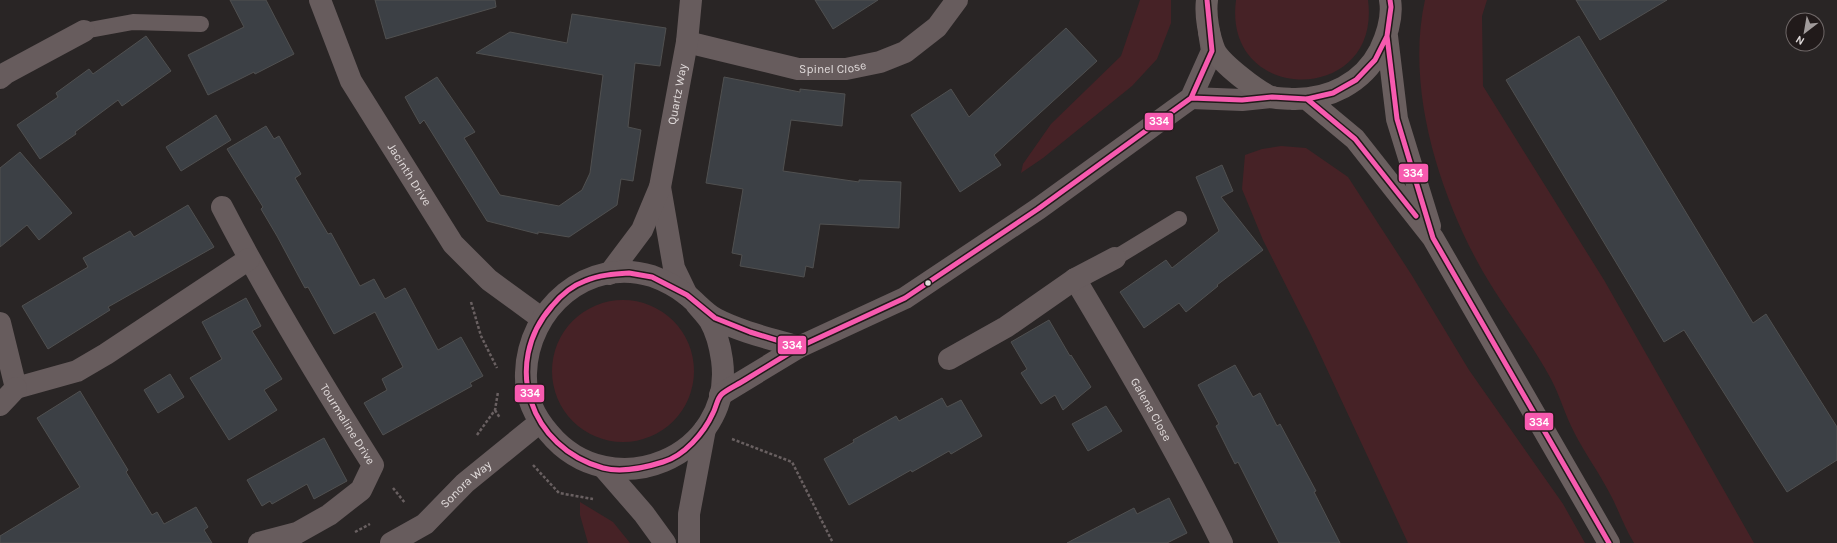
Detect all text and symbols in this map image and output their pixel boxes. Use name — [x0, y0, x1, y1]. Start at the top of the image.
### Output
north arrow — [1785, 12, 1825, 52]
text: N — [1793, 33, 1807, 48]
street label: Spinel Close — [799, 58, 867, 76]
street label: Quartz Way — [665, 62, 690, 126]
line badge: 334 — [1144, 112, 1174, 131]
text: 334 — [1149, 115, 1170, 128]
street label: Jacinth Drive — [385, 141, 434, 208]
line badge: 334 — [1398, 163, 1429, 183]
text: 334 — [1403, 167, 1424, 180]
unlabelled marker — [923, 278, 933, 288]
line badge: 334 — [777, 335, 807, 355]
text: 334 — [782, 339, 803, 352]
street label: Galena Close — [1128, 375, 1174, 444]
street label: Tourmaline Drive — [317, 381, 378, 467]
line badge: 334 — [514, 384, 545, 403]
text: 334 — [520, 387, 541, 400]
line badge: 334 — [1524, 412, 1554, 431]
text: 334 — [1529, 416, 1550, 429]
street label: Sonora Way — [437, 457, 494, 511]

